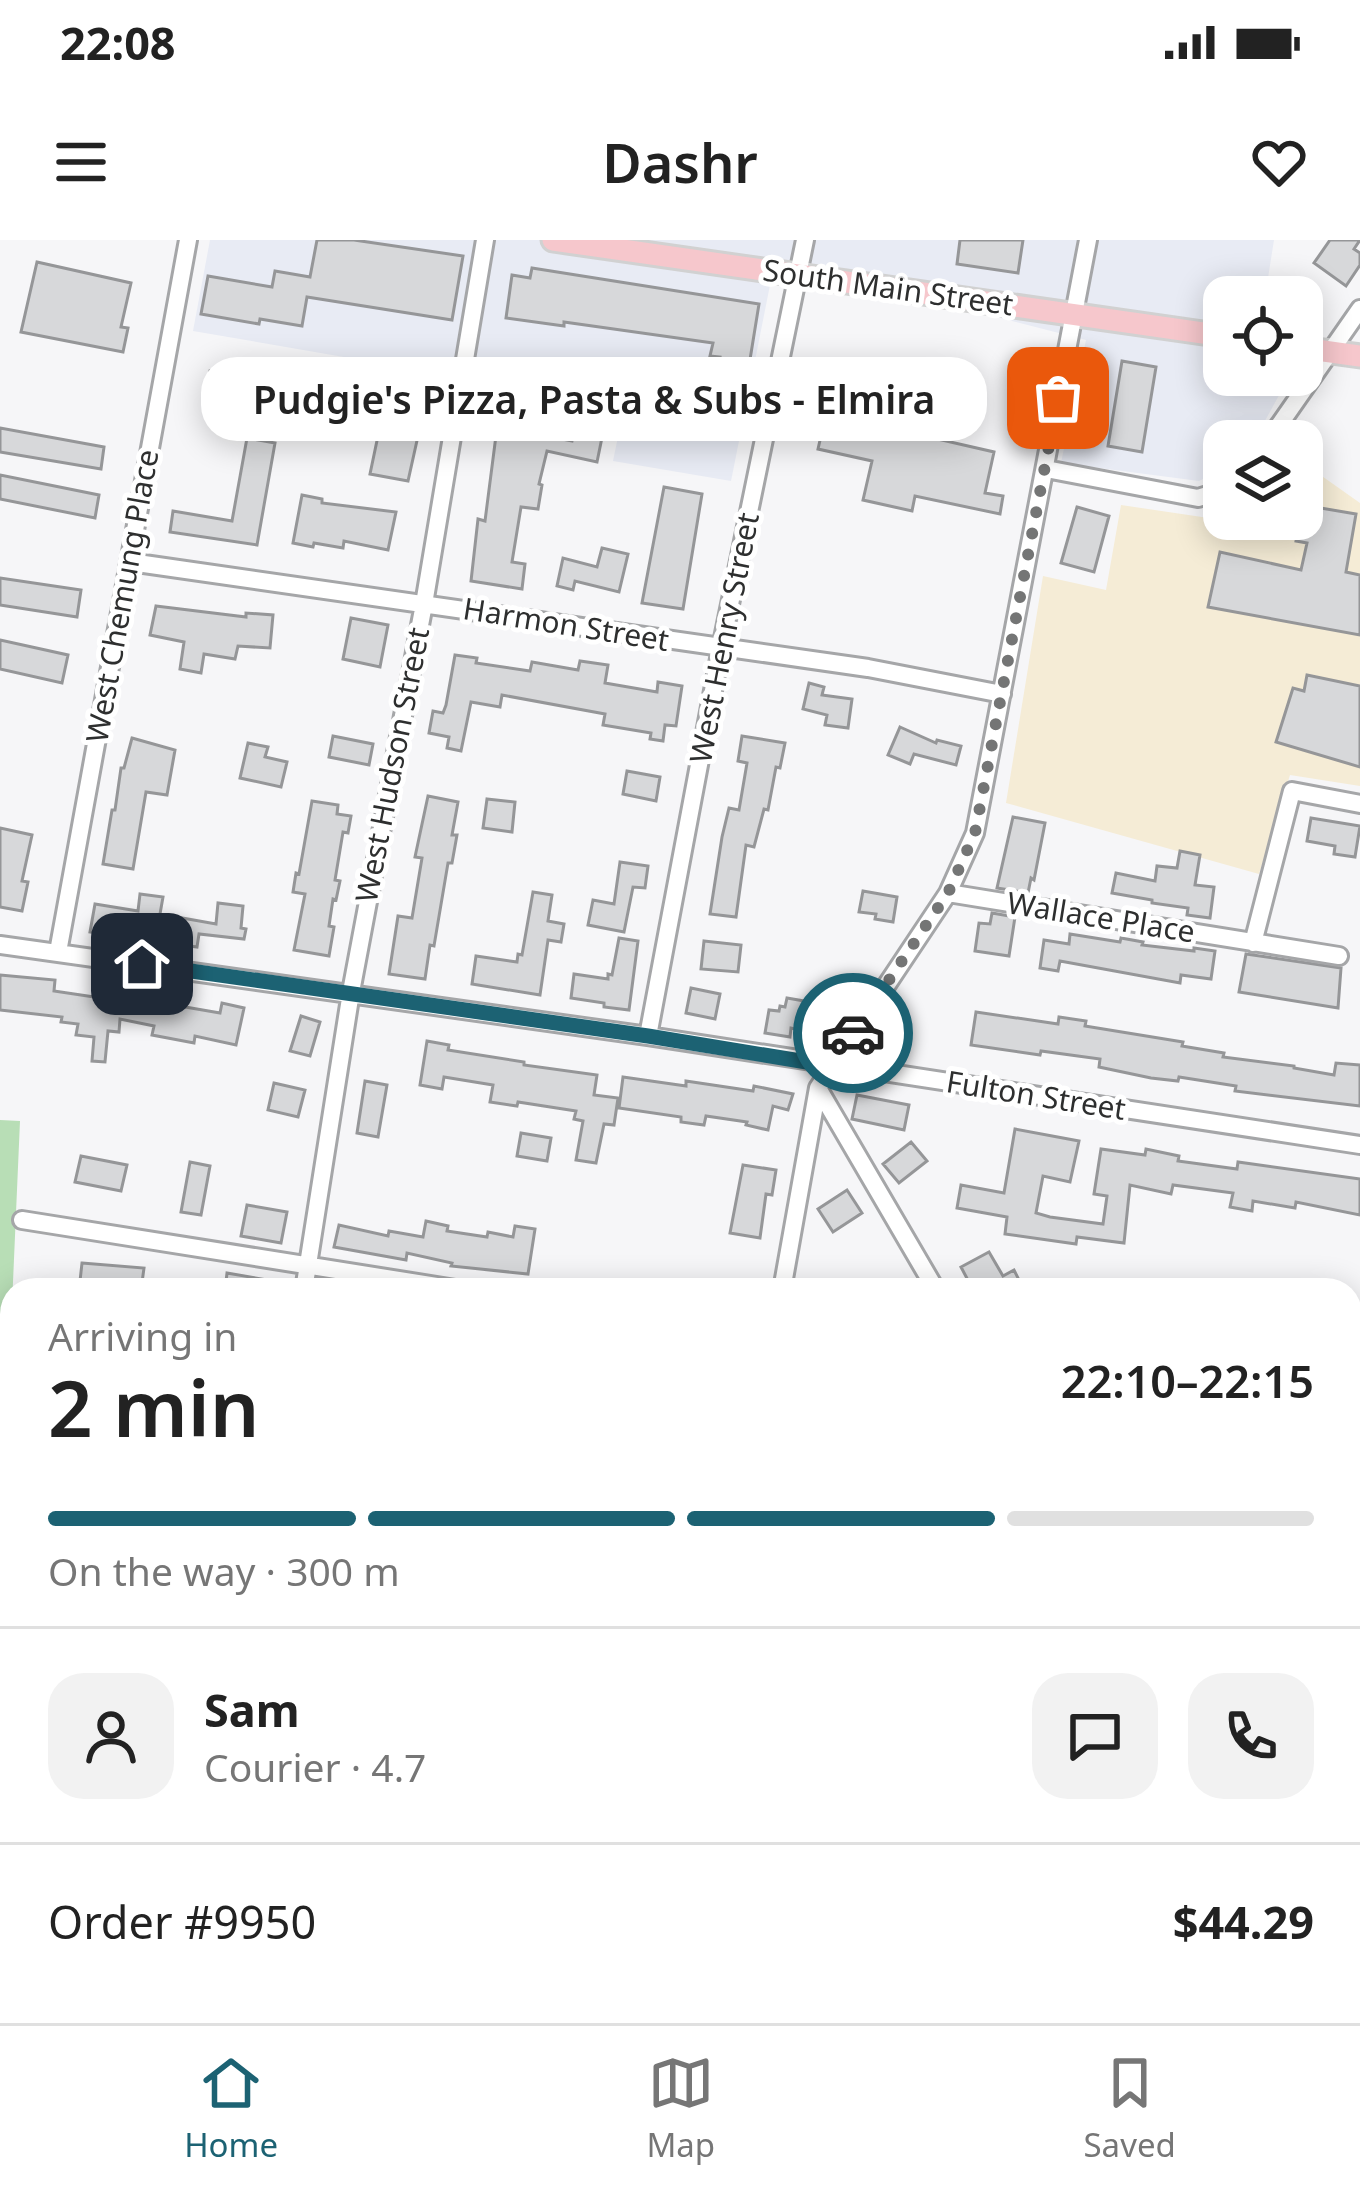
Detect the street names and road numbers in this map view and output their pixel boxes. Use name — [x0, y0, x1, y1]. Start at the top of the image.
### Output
street label: South Main Street — [760, 249, 1016, 324]
street label: West Chemung Place — [76, 446, 168, 746]
street label: West Henry Street — [679, 509, 768, 766]
street label: Harmon Street — [460, 587, 672, 660]
street label: West Hudson Street — [345, 624, 438, 906]
street label: Wallace Place — [1004, 881, 1198, 952]
street label: Fulton Street — [944, 1060, 1129, 1129]

